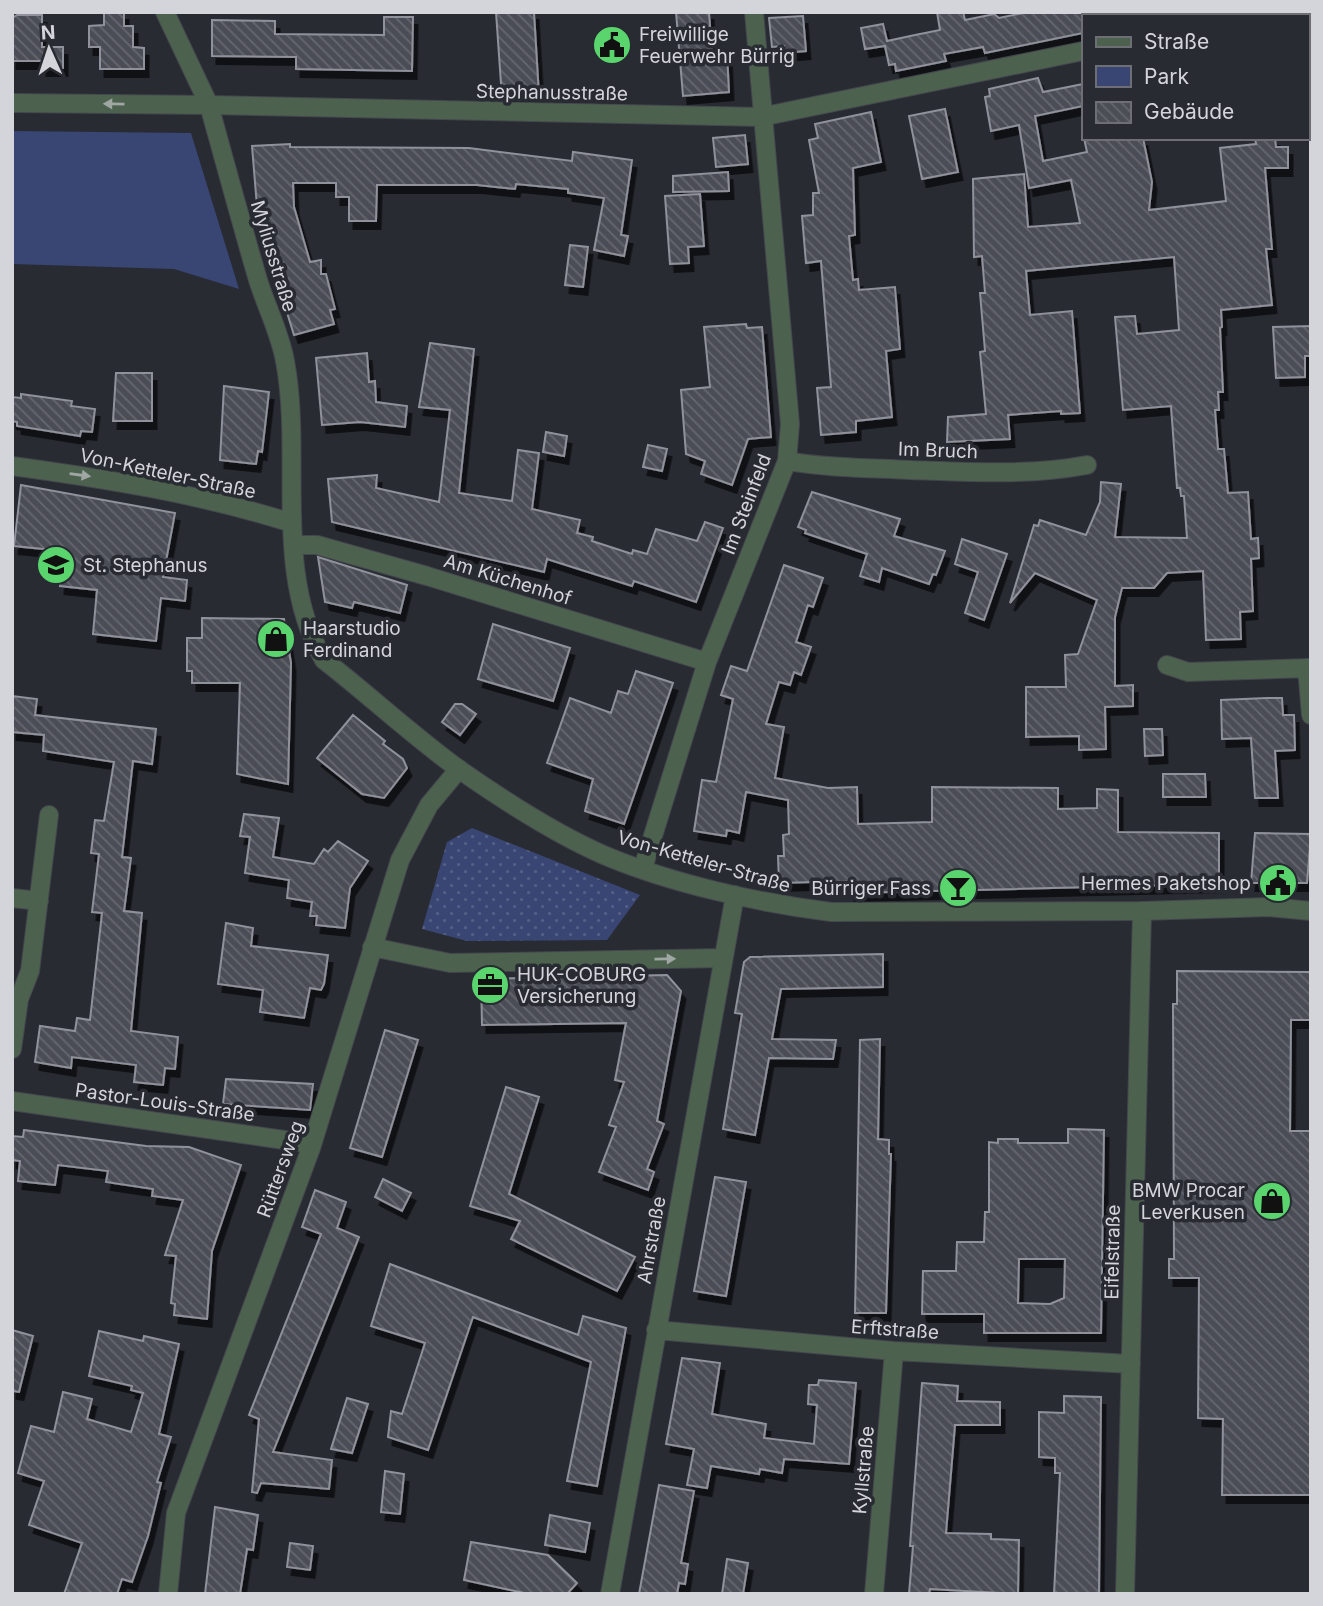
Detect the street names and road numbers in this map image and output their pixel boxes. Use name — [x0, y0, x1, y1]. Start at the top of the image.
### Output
street label: Stephanusstraße — [476, 80, 628, 105]
street label: Myliusstraße — [246, 198, 301, 315]
street label: Im Bruch — [898, 438, 978, 463]
street label: Von-Ketteler-Straße — [78, 444, 258, 503]
street label: Im Steinfeld — [717, 451, 776, 558]
street label: Am Küchenhof — [441, 549, 575, 610]
street label: Von-Ketteler-Straße — [615, 826, 793, 897]
street label: Pastor-Louis-Straße — [74, 1079, 256, 1126]
street label: Rüttersweg — [252, 1118, 309, 1221]
street label: Ahrstraße — [632, 1195, 670, 1286]
street label: Eifelstraße — [1100, 1204, 1125, 1300]
street label: Erftstraße — [850, 1315, 940, 1344]
street label: Kyllstraße — [848, 1425, 879, 1515]

